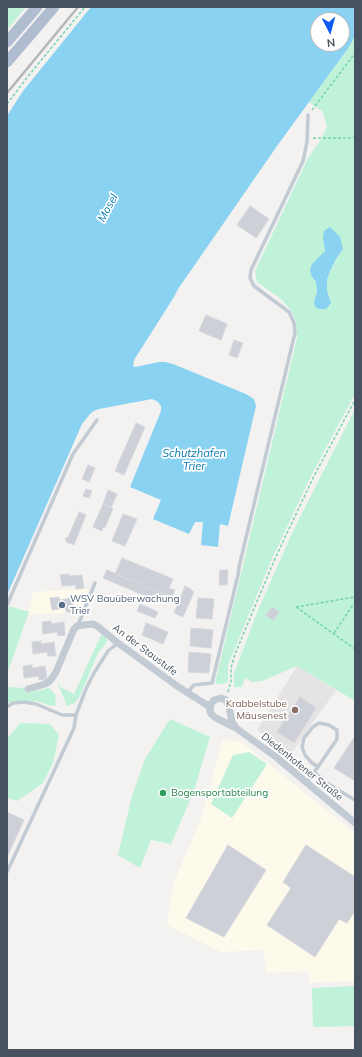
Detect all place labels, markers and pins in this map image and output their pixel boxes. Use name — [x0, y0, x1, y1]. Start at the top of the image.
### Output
place label: WSV Bauüberwachung Trier — [70, 593, 179, 616]
marker: WSV Bauüberwachung Trier — [57, 600, 67, 610]
place label: Krabbelstube Mäusenest — [226, 698, 287, 722]
marker: Krabbelstube Mäusenest — [290, 705, 300, 715]
place label: Bogensportabteilung — [171, 787, 268, 799]
marker: Bogensportabteilung — [158, 788, 168, 798]

